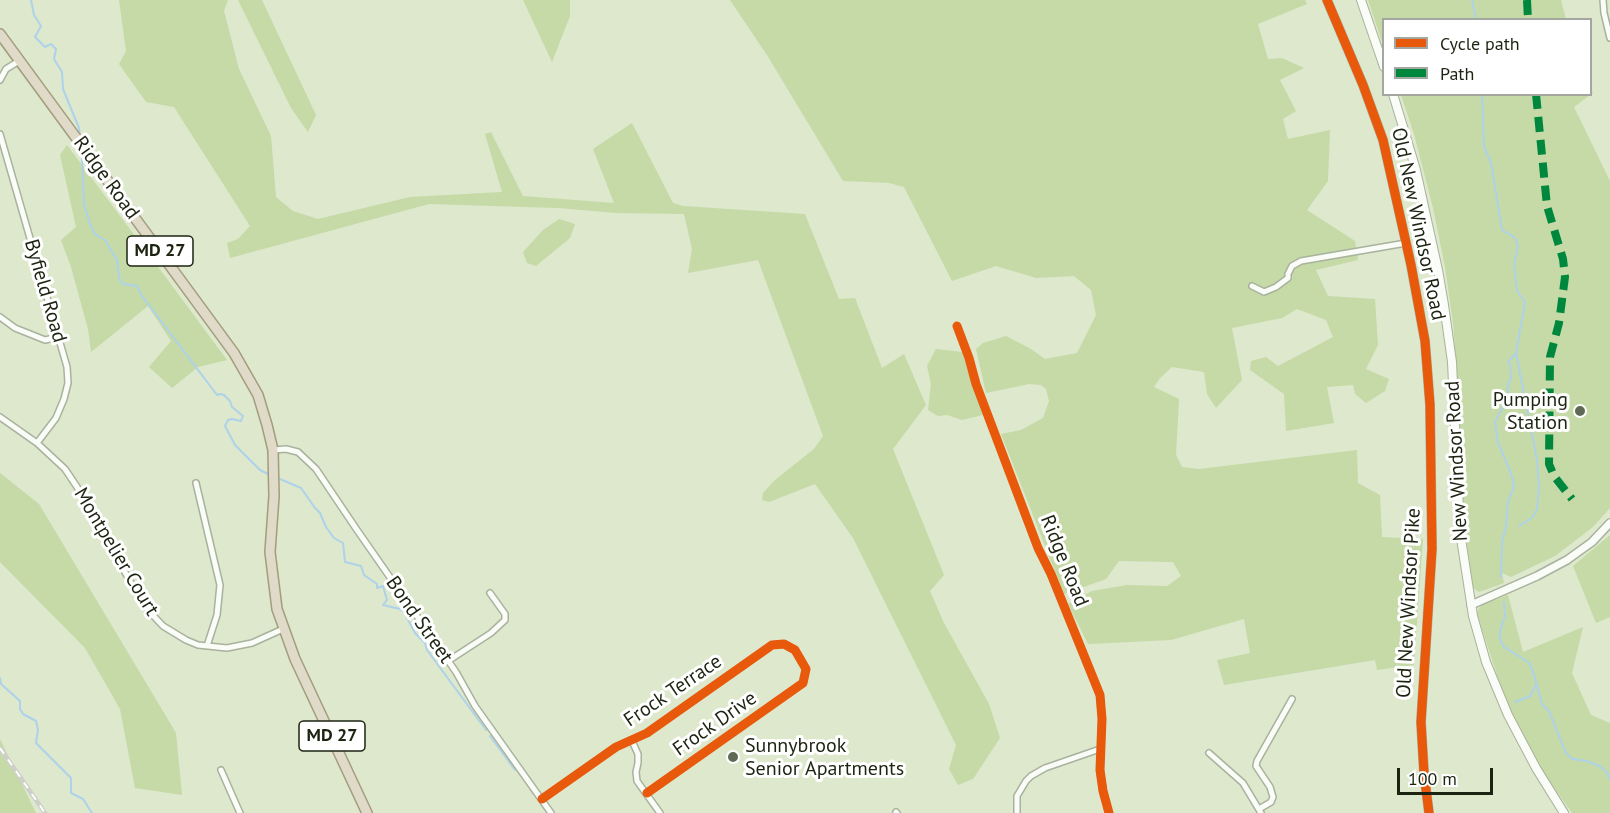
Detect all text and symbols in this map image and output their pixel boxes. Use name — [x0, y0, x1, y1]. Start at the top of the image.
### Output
legend — [1382, 18, 1592, 96]
text: Cycle path — [1440, 32, 1520, 55]
text: Path — [1440, 62, 1474, 85]
street label: Old New Windsor Road — [1386, 125, 1450, 323]
street label: Ridge Road — [68, 132, 144, 224]
road number: MD 27 — [127, 236, 193, 266]
street label: Byfield Road — [19, 237, 71, 345]
street label: New Windsor Road — [1441, 380, 1473, 542]
place label: Pumping Station — [1493, 388, 1568, 435]
marker: Pumping Station — [1573, 404, 1587, 418]
street label: Montpelier Court — [68, 484, 164, 620]
street label: Old New Windsor Pike — [1392, 508, 1426, 698]
street label: Ridge Road — [1035, 512, 1093, 610]
street label: Bond Street — [380, 572, 458, 668]
street label: Frock Terrace — [620, 650, 726, 732]
street label: Frock Drive — [669, 686, 761, 762]
road number: MD 27 — [299, 721, 365, 751]
place label: Sunnybrook Senior Apartments — [745, 734, 904, 781]
marker: Sunnybrook Senior Apartments — [726, 750, 740, 764]
scale bar — [1400, 756, 1496, 794]
text: 100 m — [1408, 767, 1457, 790]

